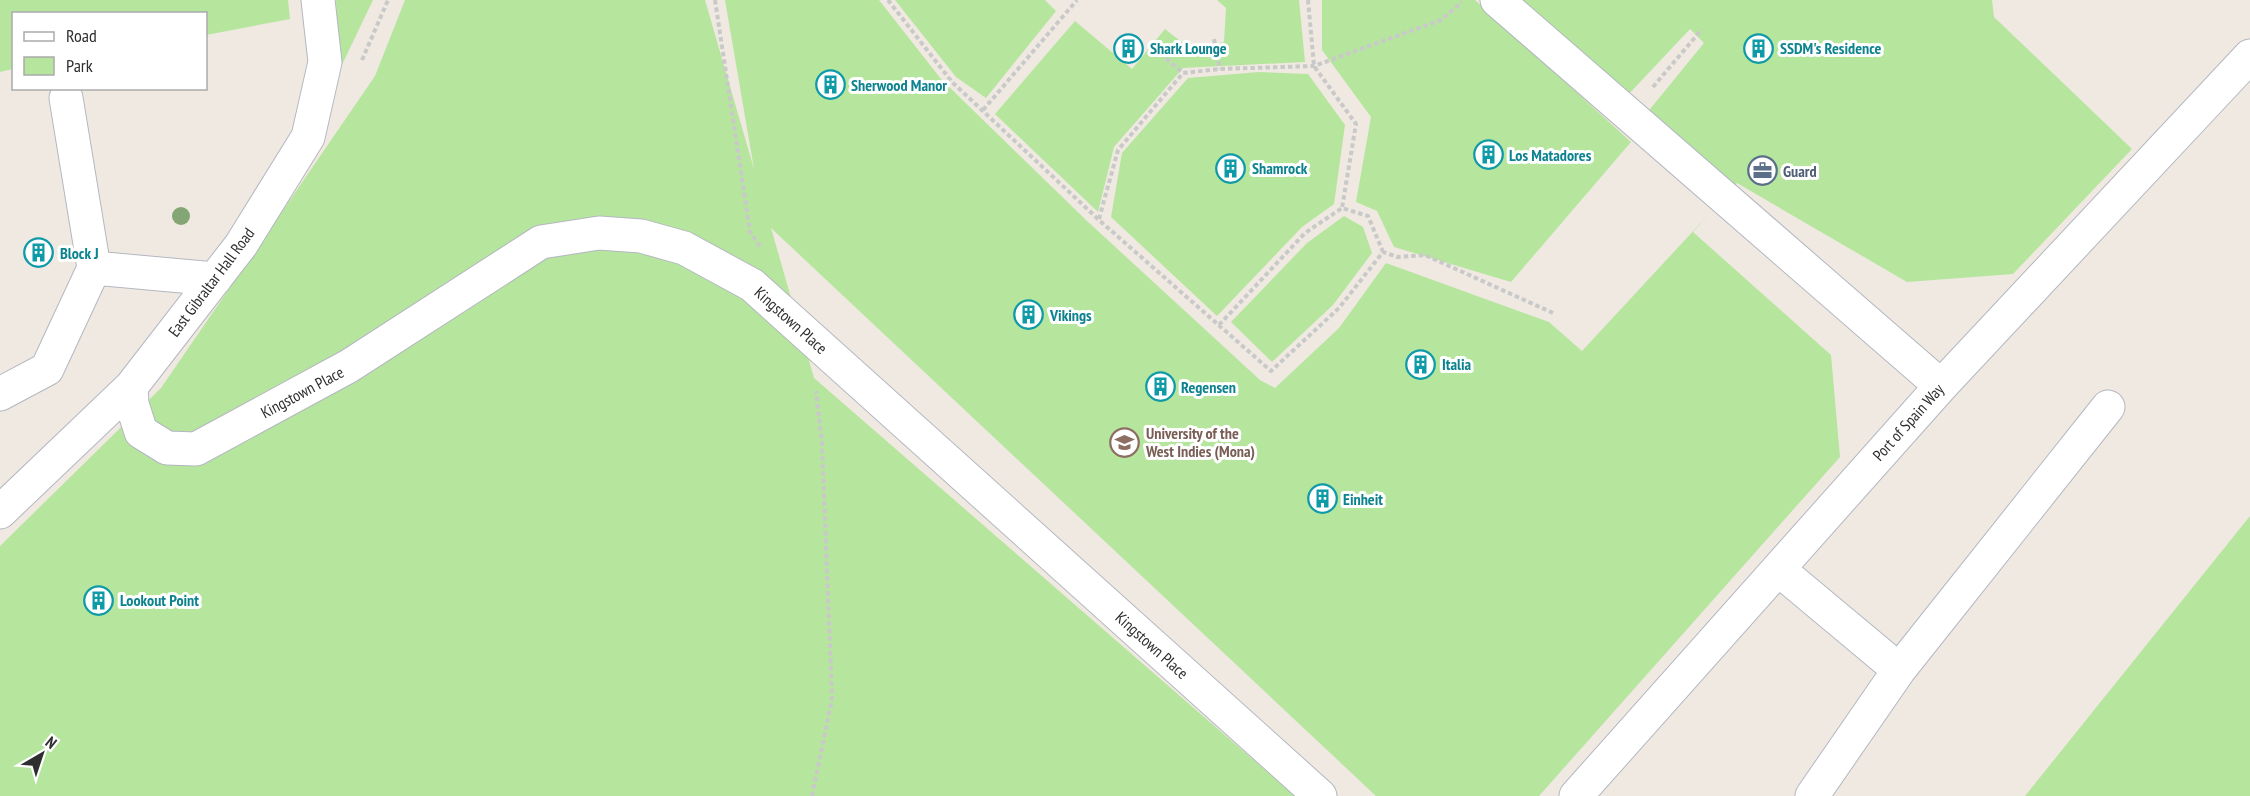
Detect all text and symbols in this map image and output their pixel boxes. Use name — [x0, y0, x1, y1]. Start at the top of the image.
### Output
legend — [12, 12, 207, 90]
text: Road — [66, 24, 97, 47]
building icon: Shark Lounge — [1113, 32, 1145, 64]
building icon: SSDM's Residence — [1743, 32, 1775, 64]
place label: Shark Lounge — [1150, 38, 1227, 58]
place label: SSDM's Residence — [1780, 38, 1882, 58]
text: Park — [66, 54, 93, 77]
building icon: Sherwood Manor — [814, 69, 846, 101]
place label: Sherwood Manor — [851, 75, 947, 95]
building icon: Los Matadores — [1472, 139, 1504, 171]
place label: Los Matadores — [1509, 145, 1592, 165]
building icon: Shamrock — [1215, 152, 1247, 184]
office icon: Guard — [1746, 155, 1778, 187]
place label: Shamrock — [1252, 158, 1308, 178]
place label: Guard — [1783, 161, 1817, 181]
street label: East Gibraltar Hall Road — [164, 224, 258, 340]
building icon: Block J — [23, 237, 55, 269]
place label: Block J — [60, 243, 99, 263]
street label: Kingstown Place — [751, 282, 831, 358]
building icon: Vikings — [1013, 299, 1045, 331]
place label: Vikings — [1049, 305, 1092, 325]
building icon: Italia — [1405, 348, 1437, 380]
place label: Italia — [1442, 354, 1472, 374]
street label: Kingstown Place — [257, 362, 347, 422]
building icon: Regensen — [1144, 371, 1176, 403]
place label: Regensen — [1181, 377, 1236, 397]
street label: Port of Spain Way — [1868, 379, 1948, 465]
place label: University of the West Indies (Mona) — [1145, 423, 1255, 461]
school or university icon: University of the West Indies (Mona) — [1109, 426, 1141, 458]
building icon: Einheit — [1306, 483, 1338, 515]
place label: Einheit — [1343, 489, 1383, 509]
building icon: Lookout Point — [83, 584, 115, 616]
place label: Lookout Point — [120, 590, 199, 610]
street label: Kingstown Place — [1112, 607, 1192, 683]
north arrow — [12, 724, 72, 784]
text: N — [42, 732, 61, 753]

